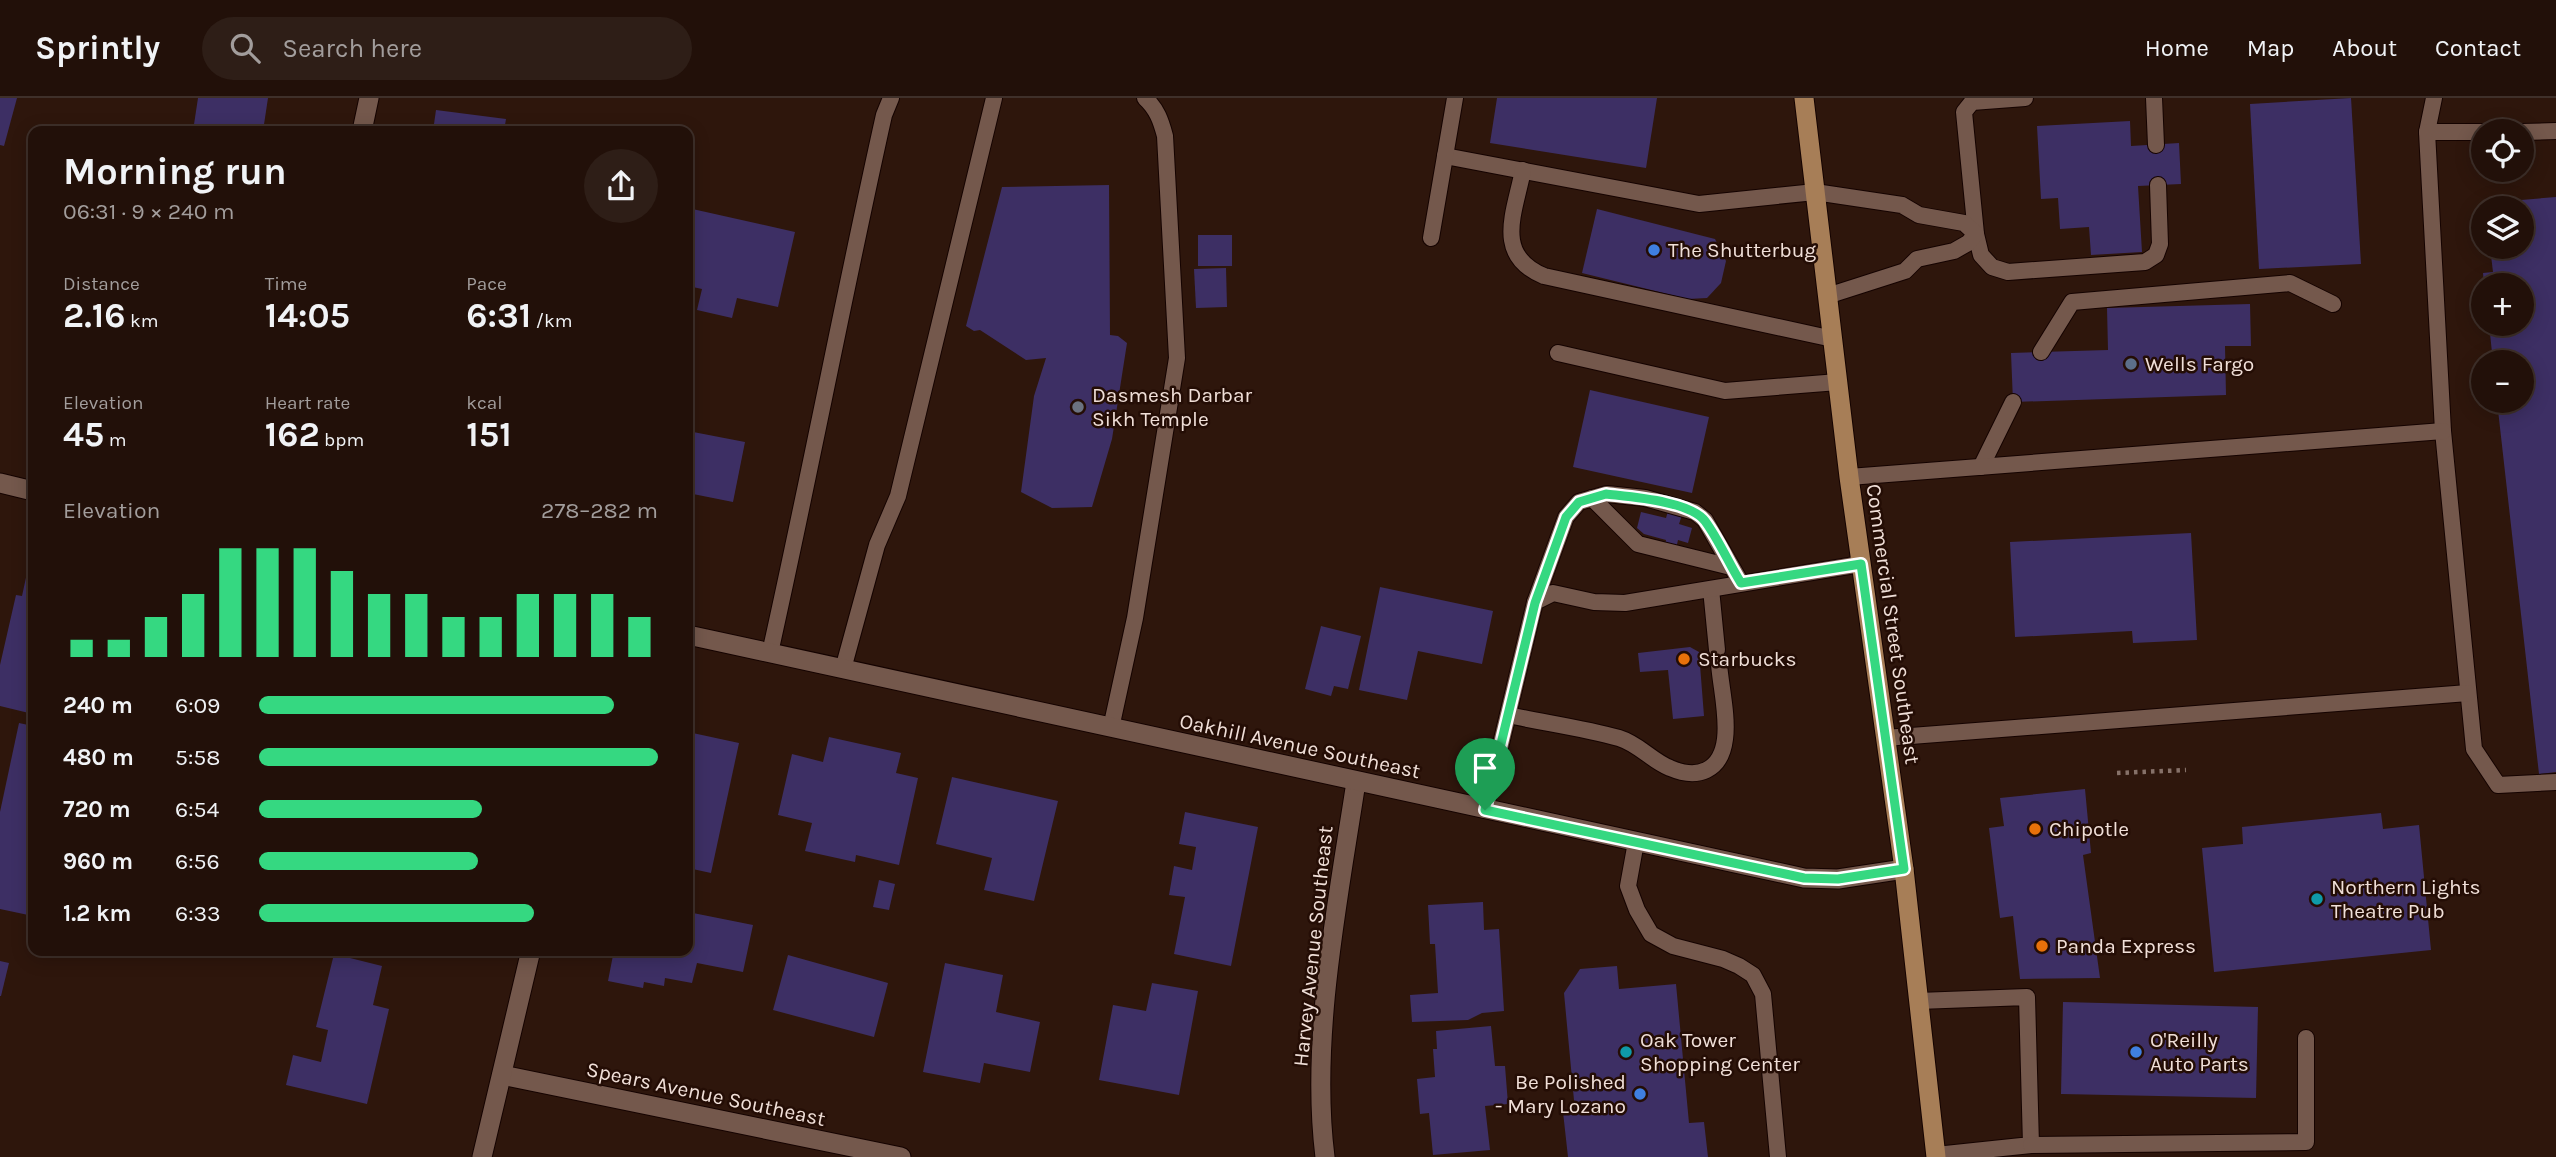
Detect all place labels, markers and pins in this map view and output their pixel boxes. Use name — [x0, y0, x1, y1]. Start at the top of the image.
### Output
place label: The Shutterbug — [1668, 238, 1816, 262]
marker: The Shutterbug — [1646, 242, 1662, 258]
place label: Wells Fargo — [2145, 352, 2254, 376]
marker: Wells Fargo — [2123, 356, 2139, 372]
place label: Dasmesh Darbar Sikh Temple — [1092, 383, 1253, 431]
marker: Dasmesh Darbar Sikh Temple — [1070, 399, 1086, 415]
place label: Starbucks — [1698, 647, 1797, 671]
marker: Starbucks — [1676, 651, 1692, 667]
pin — [1455, 738, 1515, 810]
place label: Chipotle — [2049, 817, 2129, 841]
marker: Chipotle — [2027, 821, 2043, 837]
place label: Northern Lights Theatre Pub — [2331, 875, 2481, 923]
marker: Northern Lights Theatre Pub — [2309, 891, 2325, 907]
place label: Panda Express — [2056, 934, 2196, 958]
marker: Panda Express — [2034, 938, 2050, 954]
place label: Oak Tower Shopping Center — [1640, 1028, 1800, 1076]
place label: O'Reilly Auto Parts — [2150, 1028, 2249, 1076]
marker: Oak Tower Shopping Center — [1618, 1044, 1634, 1060]
marker: O'Reilly Auto Parts — [2128, 1044, 2144, 1060]
place label: Be Polished - Mary Lozano — [1495, 1070, 1626, 1118]
marker: Be Polished - Mary Lozano — [1632, 1086, 1648, 1102]

